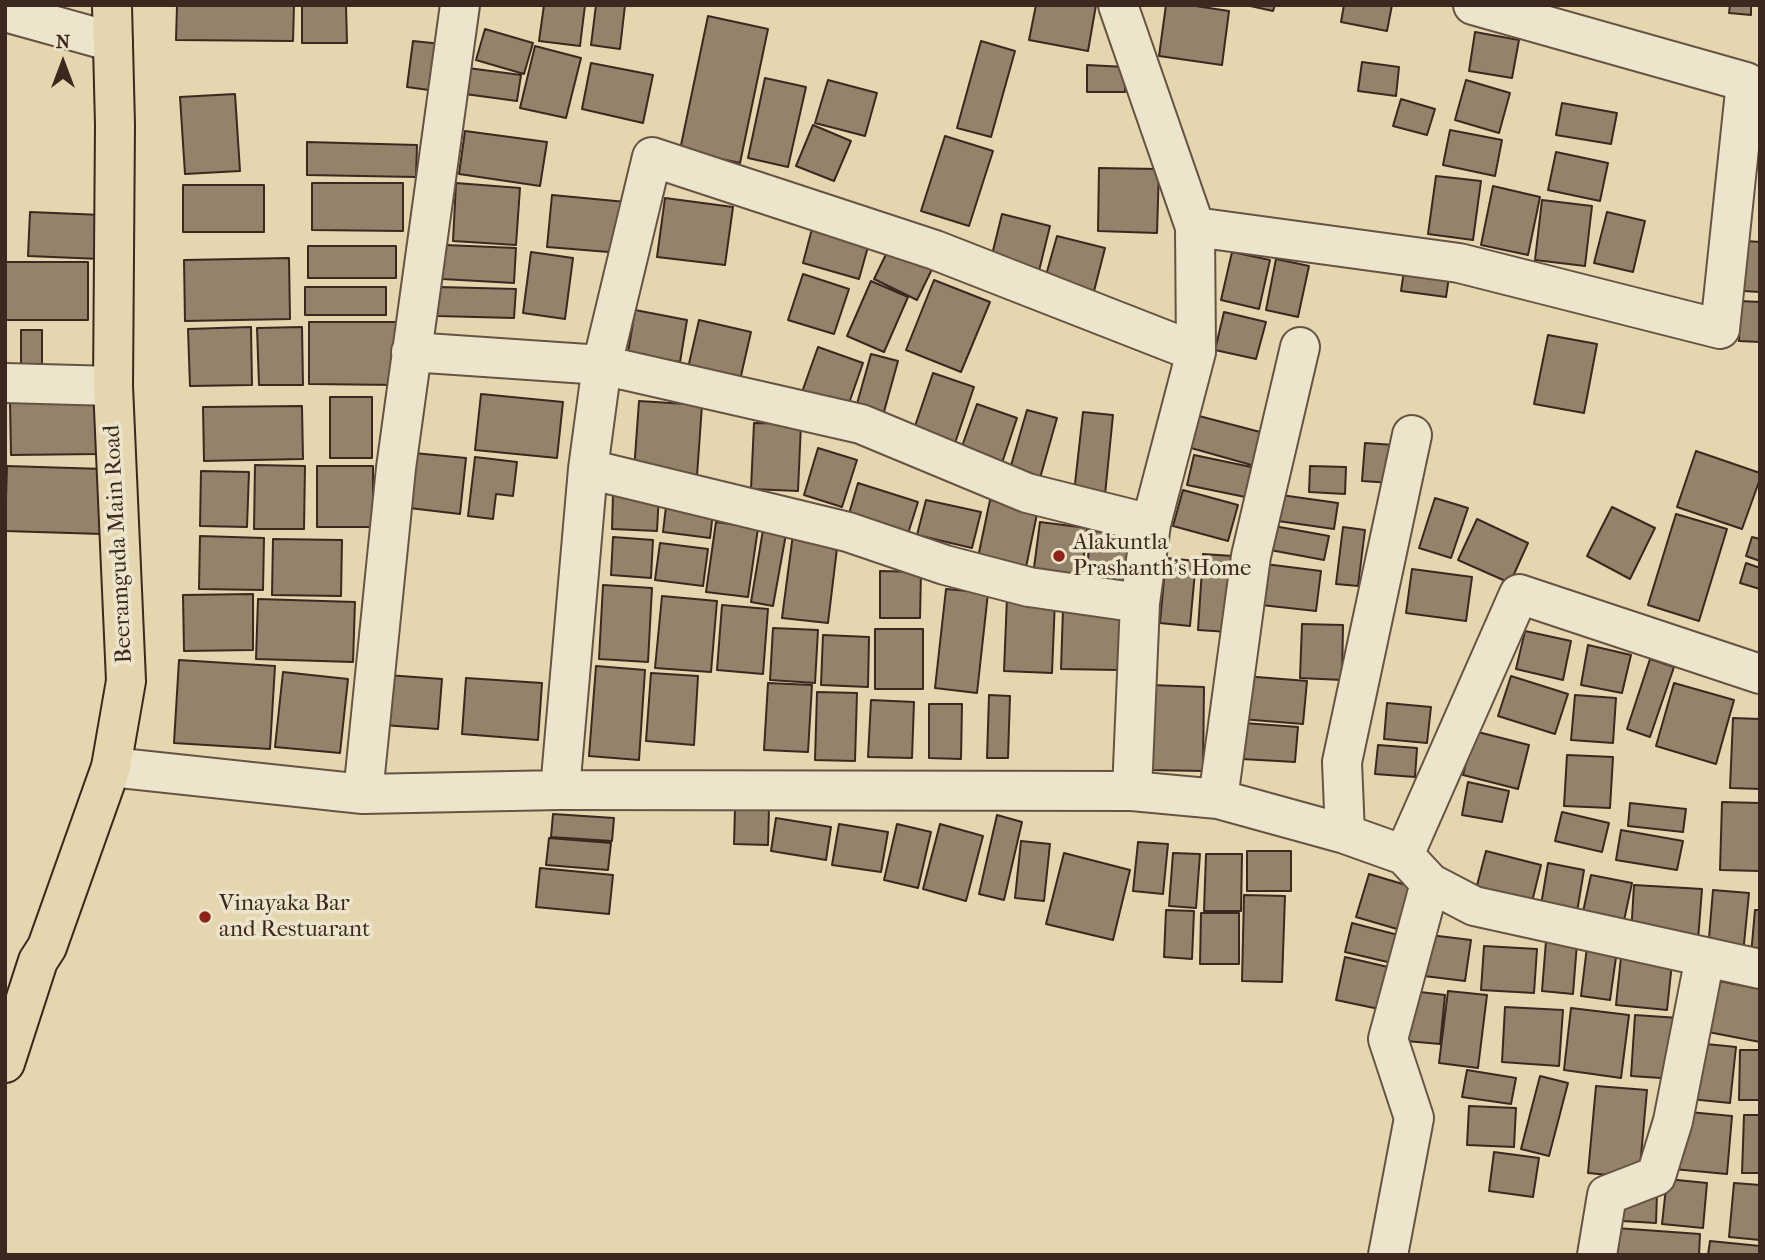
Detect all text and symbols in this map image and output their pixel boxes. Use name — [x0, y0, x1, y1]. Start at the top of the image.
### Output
north arrow — [28, 28, 98, 98]
text: N — [56, 31, 70, 53]
street label: Beeramguda Main Road — [99, 424, 139, 664]
place label: Alakuntla Prashanth's Home — [1073, 529, 1251, 583]
marker: Alakuntla Prashanth's Home — [1051, 548, 1067, 564]
place label: Vinayaka Bar and Restuarant — [219, 890, 370, 944]
marker: Vinayaka Bar and Restuarant — [197, 909, 213, 925]

